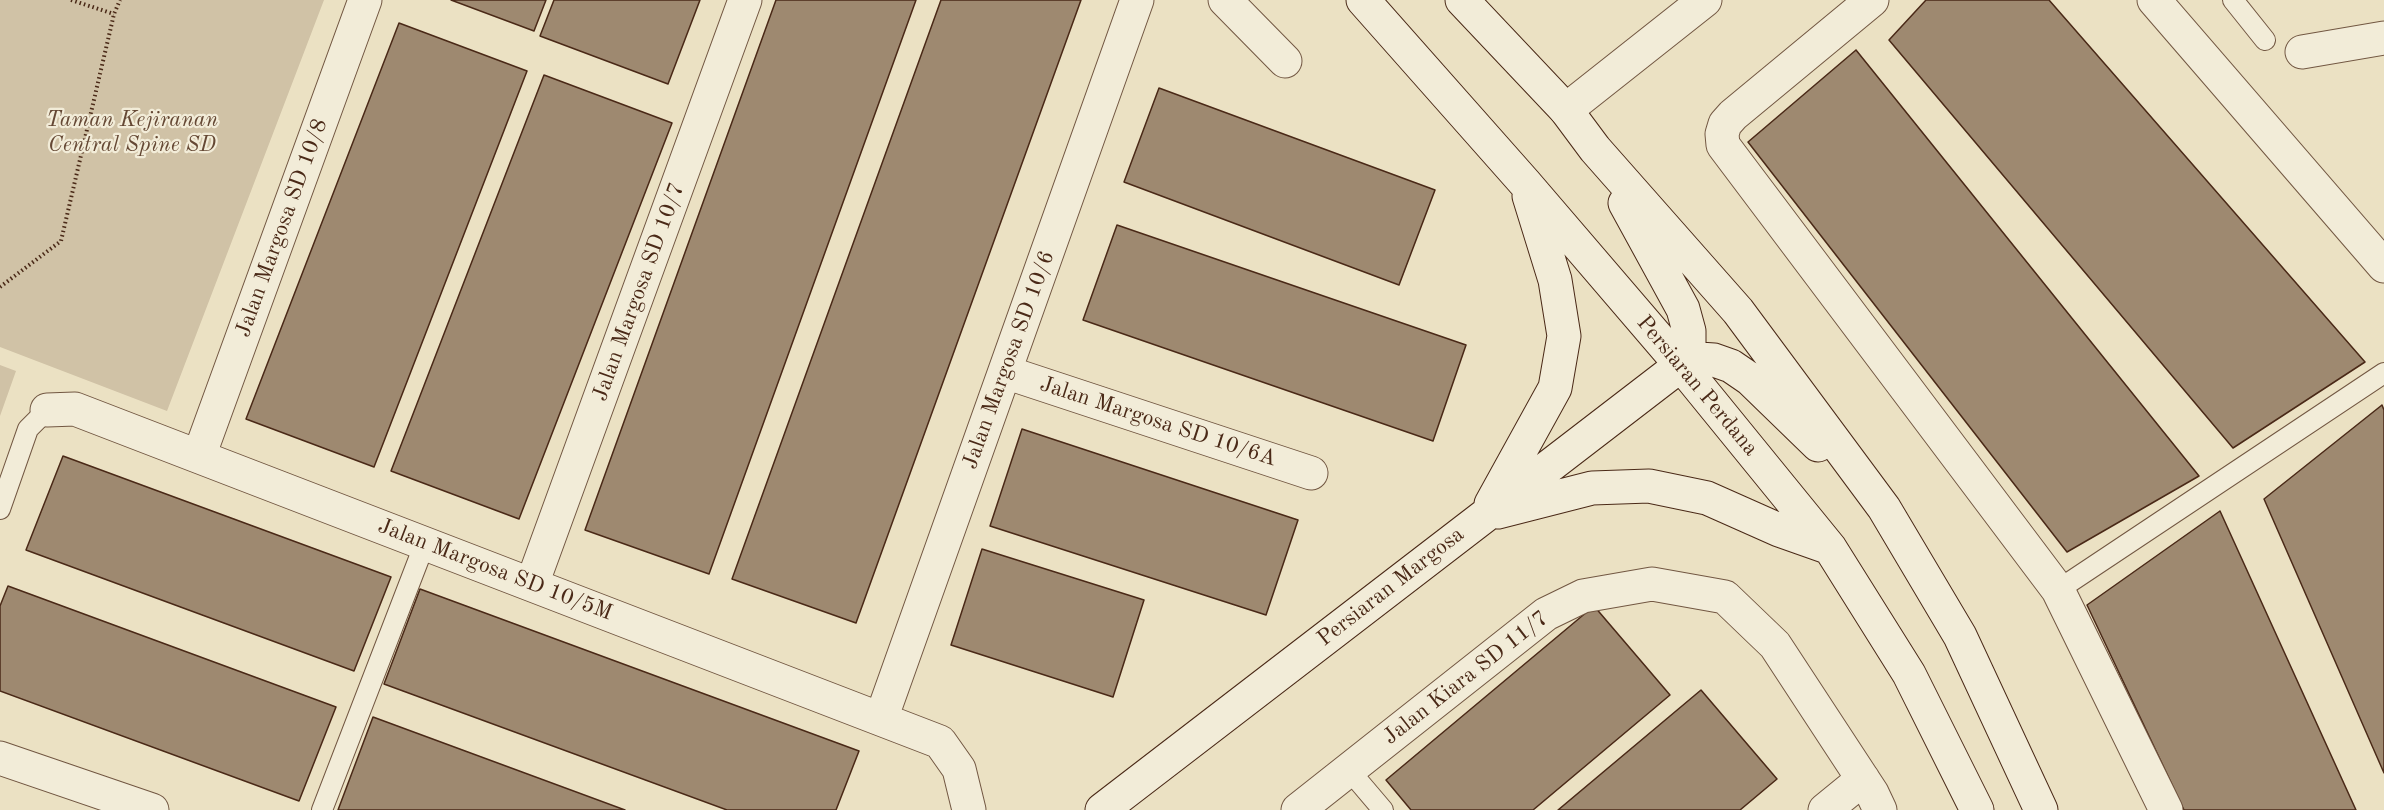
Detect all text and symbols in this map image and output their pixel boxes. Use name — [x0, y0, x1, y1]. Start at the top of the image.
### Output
park label: Taman Kejiranan Central Spine SD — [46, 107, 218, 158]
street label: Jalan Margosa SD 10/8 — [230, 115, 334, 341]
street label: Jalan Margosa SD 10/7 — [587, 179, 691, 405]
street label: Jalan Margosa SD 10/6 — [957, 247, 1061, 473]
street label: Persiaran Perdana — [1631, 310, 1763, 462]
street label: Jalan Margosa SD 10/6A — [1036, 371, 1280, 473]
street label: Jalan Margosa SD 10/5M — [374, 513, 616, 627]
street label: Persiaran Margosa — [1312, 522, 1470, 652]
street label: Jalan Kiara SD 11/7 — [1378, 605, 1554, 751]

